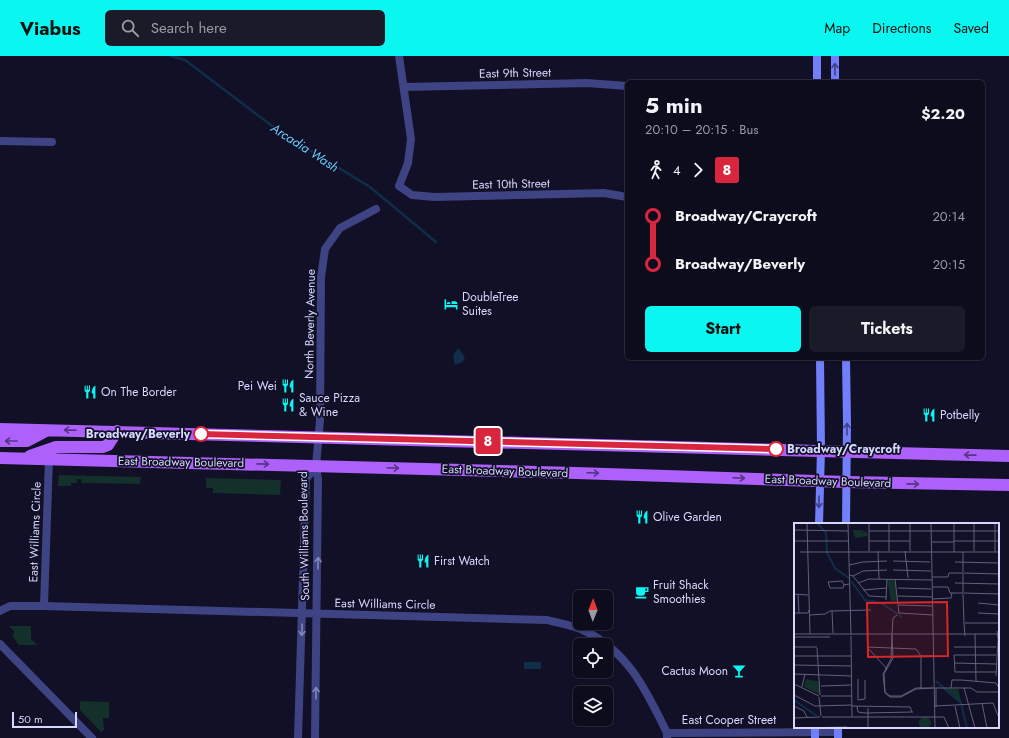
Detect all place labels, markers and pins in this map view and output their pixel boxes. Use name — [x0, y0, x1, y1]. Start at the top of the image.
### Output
place label: DoubleTree Suites — [462, 288, 519, 320]
hotel icon: DoubleTree Suites — [443, 296, 459, 312]
place label: Pei Wei — [238, 377, 277, 395]
restaurant icon: Pei Wei — [280, 378, 296, 394]
place label: On The Border — [101, 383, 177, 401]
restaurant icon: On The Border — [82, 384, 98, 400]
place label: Sauce Pizza & Wine — [299, 389, 360, 421]
restaurant icon: Sauce Pizza & Wine — [280, 397, 296, 413]
place label: Potbelly — [940, 406, 980, 424]
restaurant icon: Potbelly — [921, 407, 937, 423]
place label: Broadway/Beverly — [86, 425, 191, 443]
marker: Broadway/Beverly — [193, 426, 209, 442]
place label: Broadway/Craycroft — [787, 440, 901, 458]
marker: Broadway/Craycroft — [768, 441, 784, 457]
place label: Olive Garden — [653, 508, 722, 526]
restaurant icon: Olive Garden — [634, 509, 650, 525]
place label: First Watch — [434, 552, 490, 570]
restaurant icon: First Watch — [415, 553, 431, 569]
place label: Fruit Shack Smoothies — [653, 576, 709, 608]
cafe icon: Fruit Shack Smoothies — [634, 584, 650, 600]
place label: Cactus Moon — [662, 662, 728, 680]
bar icon: Cactus Moon — [731, 663, 747, 679]

